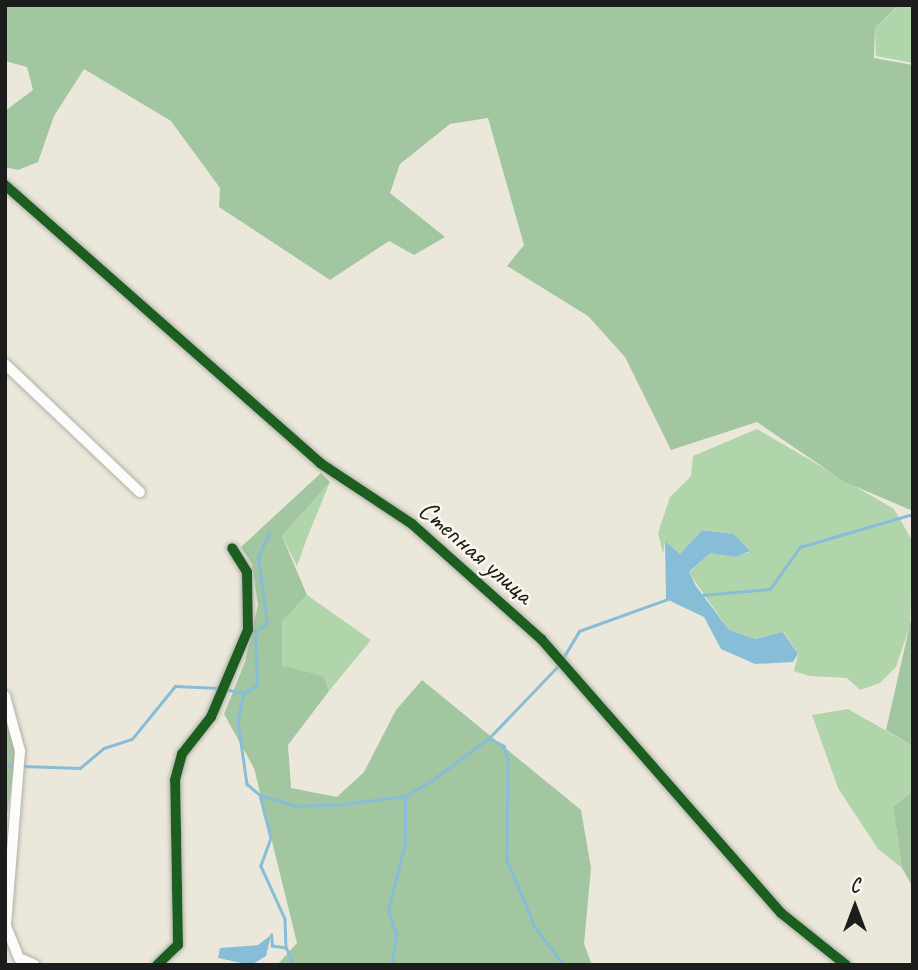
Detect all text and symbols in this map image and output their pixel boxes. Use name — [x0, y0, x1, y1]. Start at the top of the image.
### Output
street label: Степная улица — [412, 493, 540, 611]
north arrow — [820, 872, 890, 942]
text: С — [850, 874, 860, 898]

